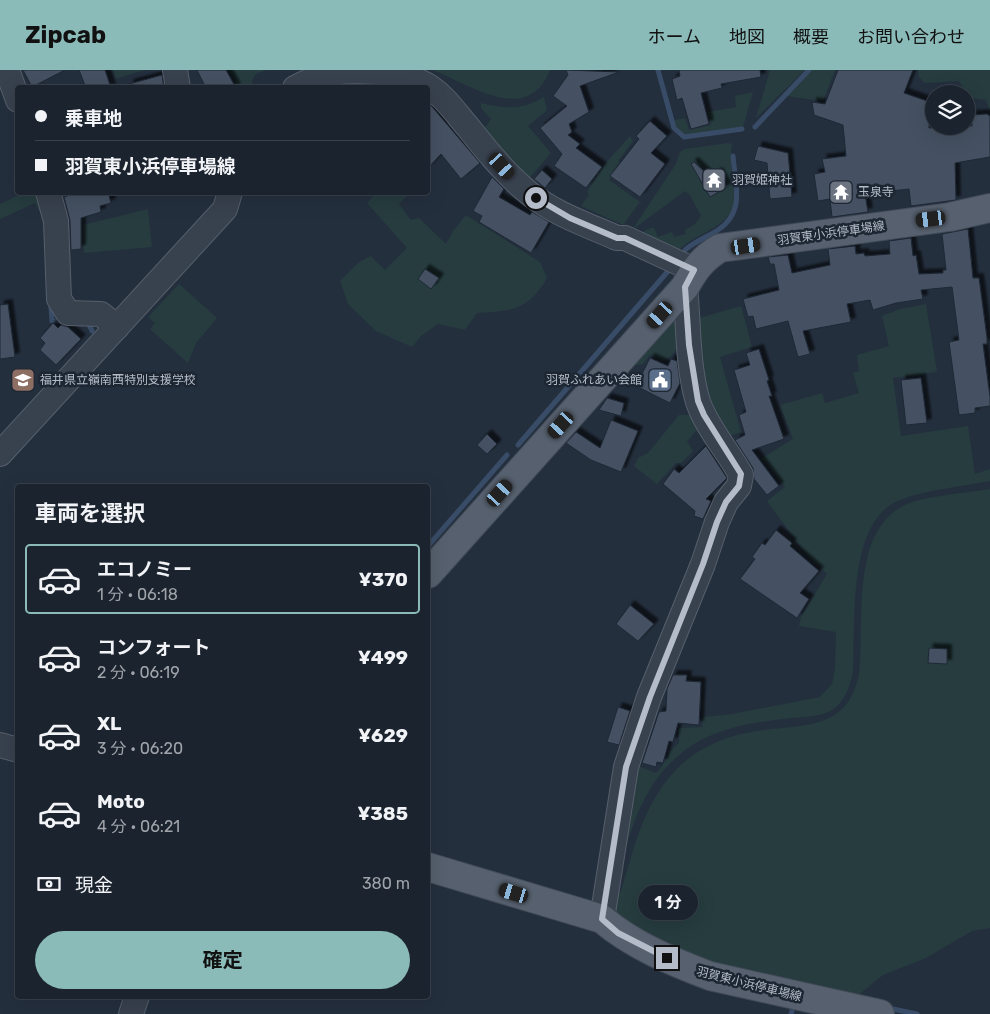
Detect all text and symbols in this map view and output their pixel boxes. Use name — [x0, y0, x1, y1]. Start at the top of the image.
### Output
text: Zipcab — [25, 21, 106, 49]
text: ホーム — [648, 26, 701, 48]
text: 地図 — [729, 26, 765, 48]
text: 概要 — [793, 26, 829, 48]
text: お問い合わせ — [857, 26, 965, 48]
map controls — [925, 85, 975, 135]
button: layers — [925, 85, 975, 135]
text: 乗車地 — [65, 107, 122, 130]
car — [486, 150, 517, 182]
text: 羽賀東小浜停車場線 — [65, 155, 236, 178]
temple icon: 羽賀姫神社 — [701, 167, 727, 193]
place label: 羽賀姫神社 — [732, 173, 792, 187]
temple icon: 玉泉寺 — [828, 179, 854, 205]
place label: 玉泉寺 — [858, 185, 894, 199]
route start — [525, 187, 547, 209]
car — [915, 210, 946, 228]
street label: 羽賀東小浜停車場線 — [777, 219, 885, 247]
car — [730, 236, 761, 256]
car — [644, 299, 675, 331]
school or university icon: 福井県立嶺南西特別支援学校 — [10, 367, 36, 393]
public building icon: 羽賀ふれあい会館 — [647, 367, 673, 393]
place label: 福井県立嶺南西特別支援学校 — [40, 373, 196, 387]
place label: 羽賀ふれあい会館 — [546, 373, 642, 387]
car — [545, 409, 576, 441]
car — [484, 477, 515, 509]
text: 車両を選択 — [35, 500, 145, 527]
icon: car — [37, 557, 82, 602]
text: エコノミー — [97, 558, 192, 581]
text: ¥370 — [359, 568, 408, 591]
text: 1 分 · 06:18 — [97, 585, 178, 604]
icon: car — [37, 635, 82, 680]
text: コンフォート — [97, 636, 210, 659]
text: ¥499 — [358, 646, 408, 669]
text: 2 分 · 06:19 — [97, 663, 180, 682]
text: XL — [97, 712, 121, 735]
icon: car — [37, 713, 82, 758]
text: ¥629 — [358, 724, 408, 747]
text: 3 分 · 06:20 — [97, 739, 183, 758]
text: Moto — [97, 790, 145, 813]
icon: car — [37, 791, 82, 836]
text: ¥385 — [357, 802, 408, 825]
text: 4 分 · 06:21 — [97, 817, 180, 836]
icon: cash — [35, 870, 63, 898]
text: 現金 — [75, 874, 113, 897]
text: 380 m — [362, 874, 410, 893]
car — [497, 881, 530, 905]
callout: 1 分 — [637, 886, 697, 920]
text: 1 分 — [654, 893, 682, 912]
button: 確定 — [35, 931, 410, 989]
route end — [656, 947, 678, 969]
street label: 羽賀東小浜停車場線 — [695, 964, 803, 1004]

